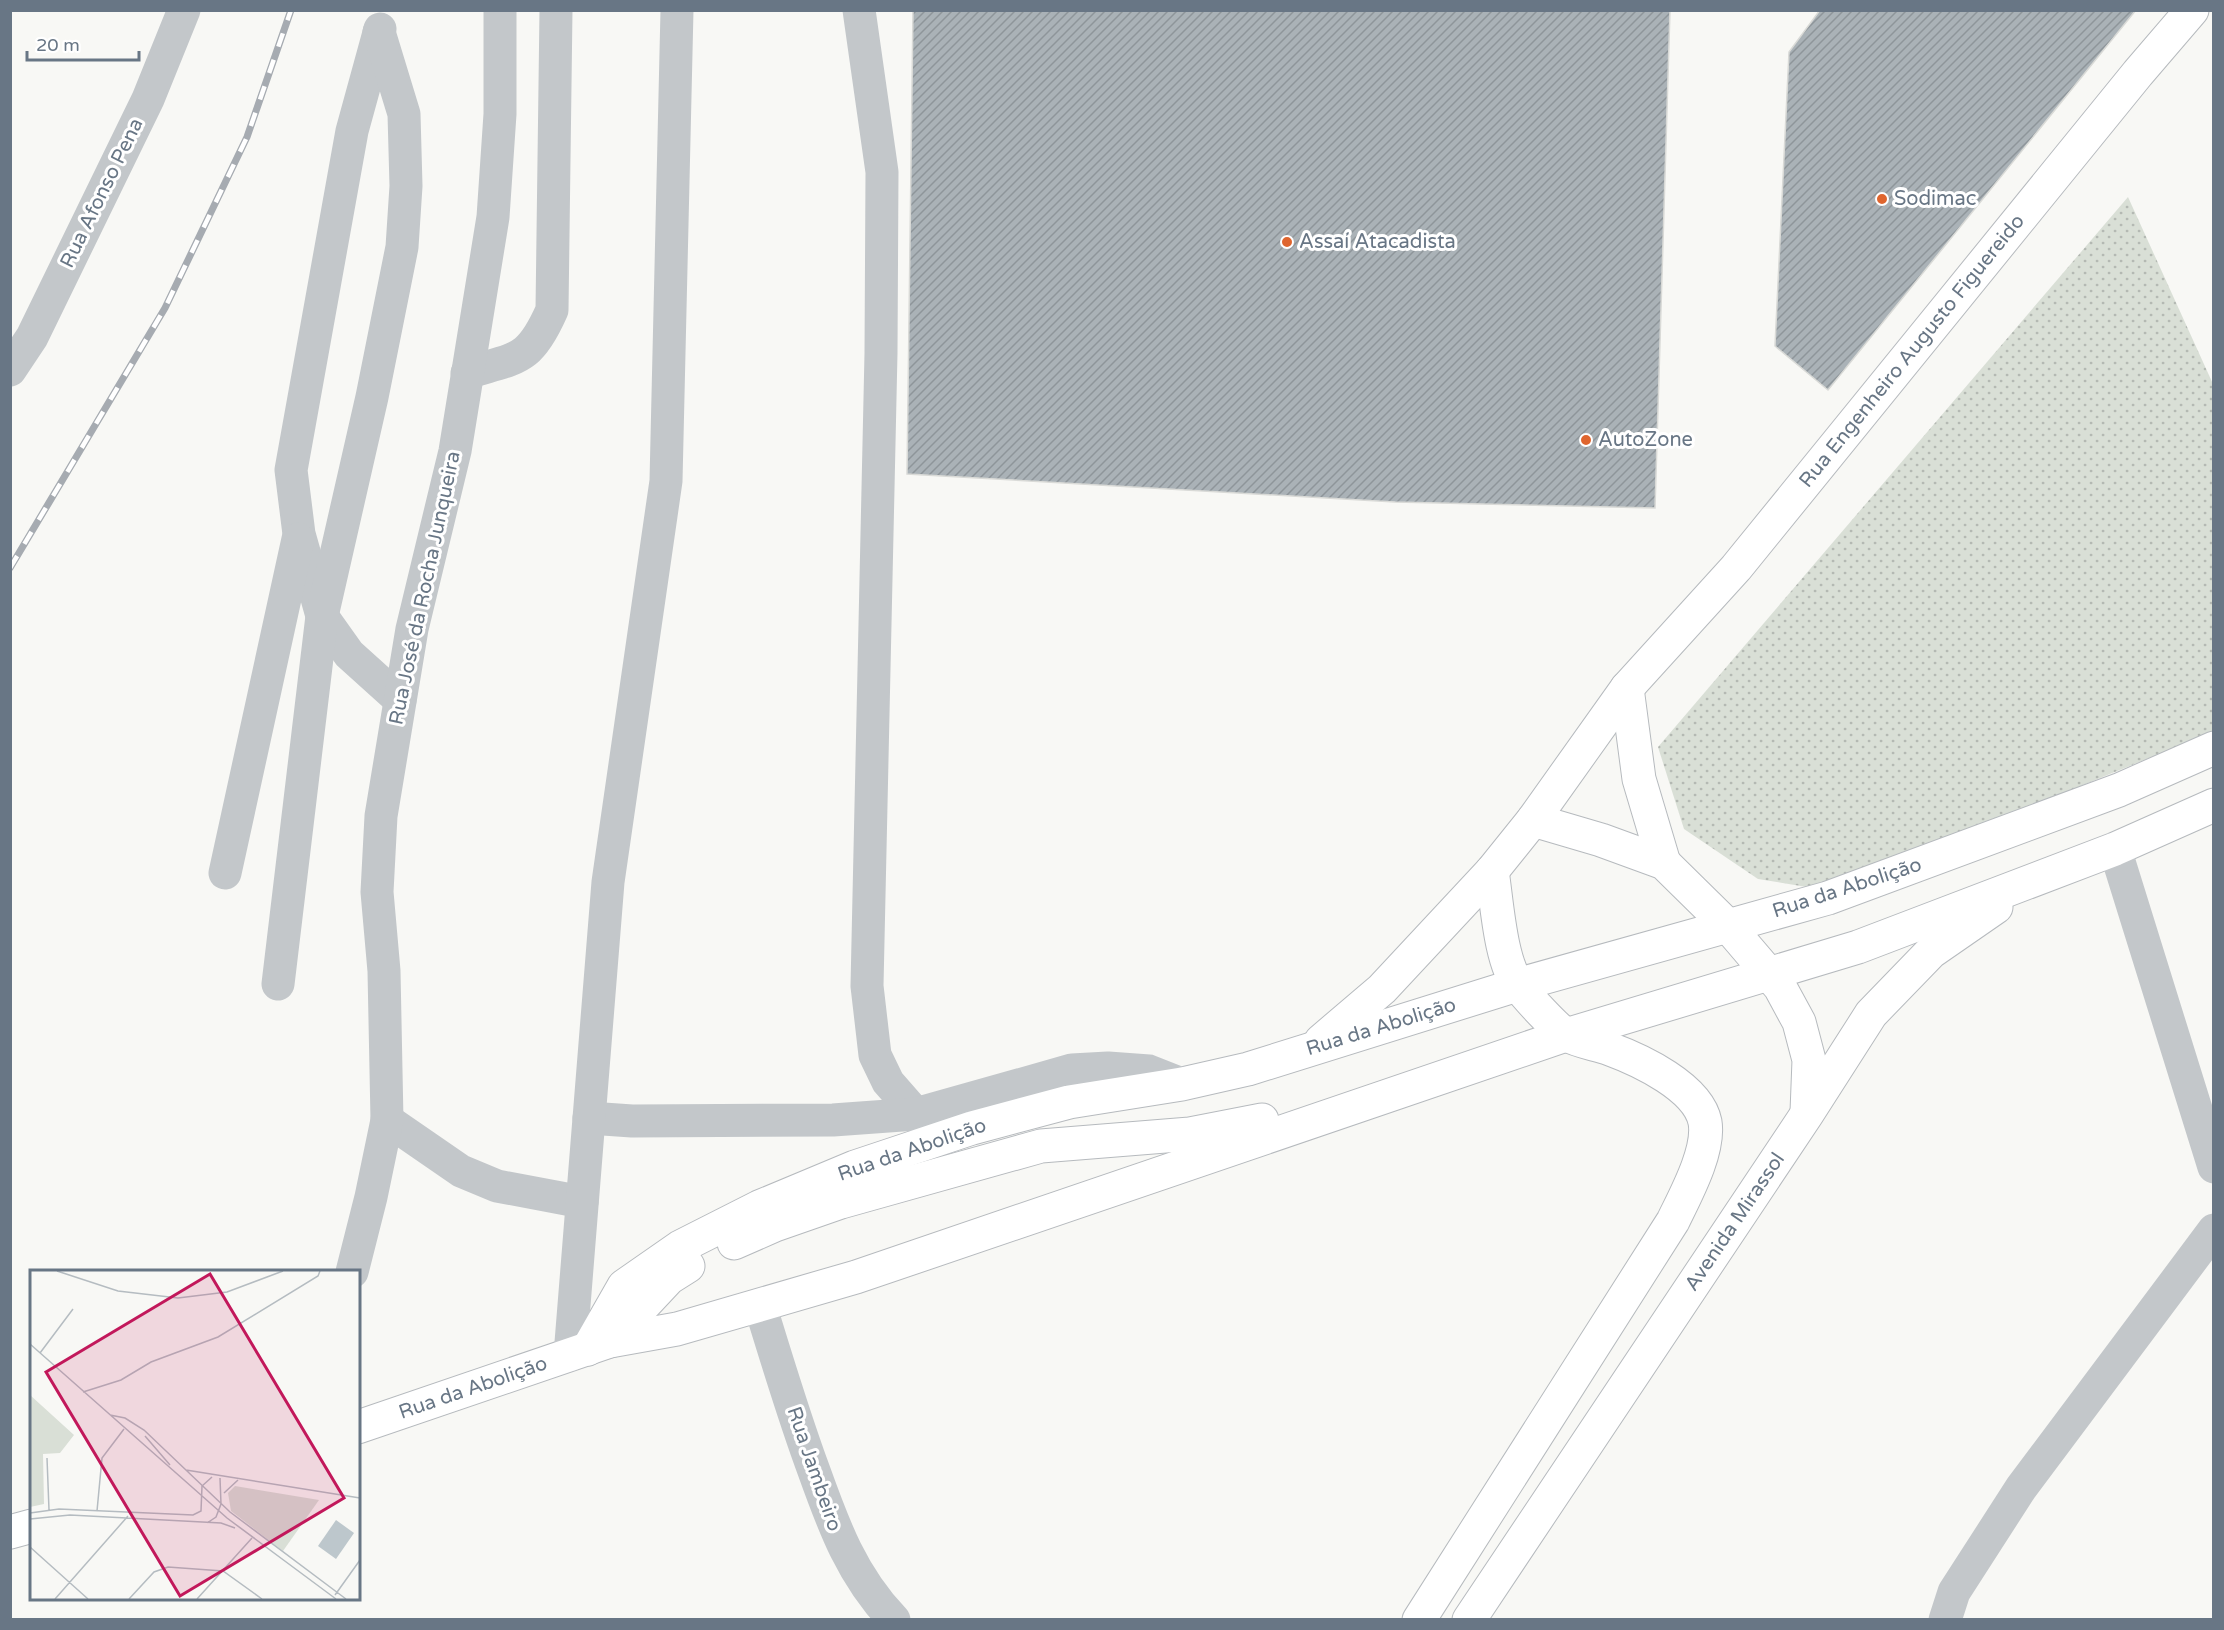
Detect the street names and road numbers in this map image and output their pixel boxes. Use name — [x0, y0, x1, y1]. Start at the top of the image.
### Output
street label: Rua Afonso Pena — [55, 114, 149, 272]
street label: Rua Engenheiro Augusto Figuereido — [1794, 210, 2030, 492]
street label: Rua José da Rocha Junqueira — [384, 449, 466, 727]
street label: Rua da Abolição — [1769, 853, 1925, 923]
street label: Rua da Abolição — [1303, 993, 1459, 1061]
street label: Rua da Abolição — [835, 1113, 989, 1187]
street label: Avenida Mirassol — [1680, 1148, 1790, 1296]
street label: Rua da Abolição — [396, 1351, 550, 1425]
street label: Rua Jambeiro — [781, 1404, 847, 1534]

